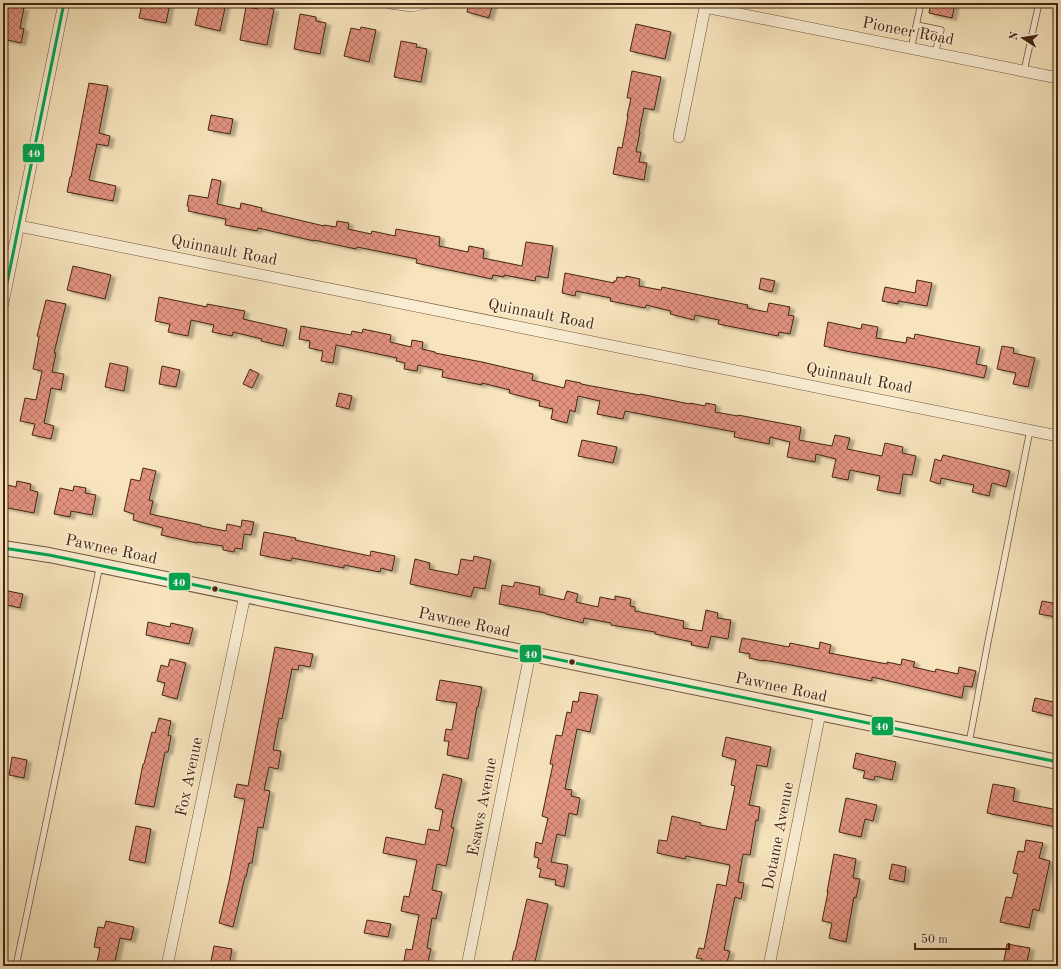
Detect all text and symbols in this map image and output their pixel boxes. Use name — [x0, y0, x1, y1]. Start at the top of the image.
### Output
street label: Pioneer Road — [861, 15, 955, 49]
north arrow — [1003, 18, 1043, 58]
text: N — [1008, 30, 1021, 41]
line badge: 40 — [22, 143, 45, 163]
text: 40 — [28, 149, 40, 160]
street label: Quinnault Road — [170, 233, 278, 269]
street label: Quinnault Road — [487, 297, 595, 333]
street label: Quinnault Road — [805, 361, 913, 397]
street label: Pawnee Road — [64, 532, 158, 568]
line badge: 40 — [168, 572, 191, 591]
text: 40 — [173, 578, 185, 589]
unlabelled marker — [210, 584, 220, 594]
street label: Pawnee Road — [417, 605, 511, 641]
line badge: 40 — [519, 644, 542, 663]
text: 40 — [525, 650, 537, 661]
unlabelled marker — [567, 657, 577, 667]
street label: Pawnee Road — [734, 670, 828, 706]
line badge: 40 — [871, 716, 894, 736]
text: 40 — [876, 722, 888, 733]
street label: Fox Avenue — [174, 736, 206, 818]
street label: Esaws Avenue — [466, 756, 500, 858]
street label: Dotame Avenue — [761, 781, 797, 891]
scale bar — [915, 925, 1009, 951]
text: 50 m — [921, 933, 948, 946]

